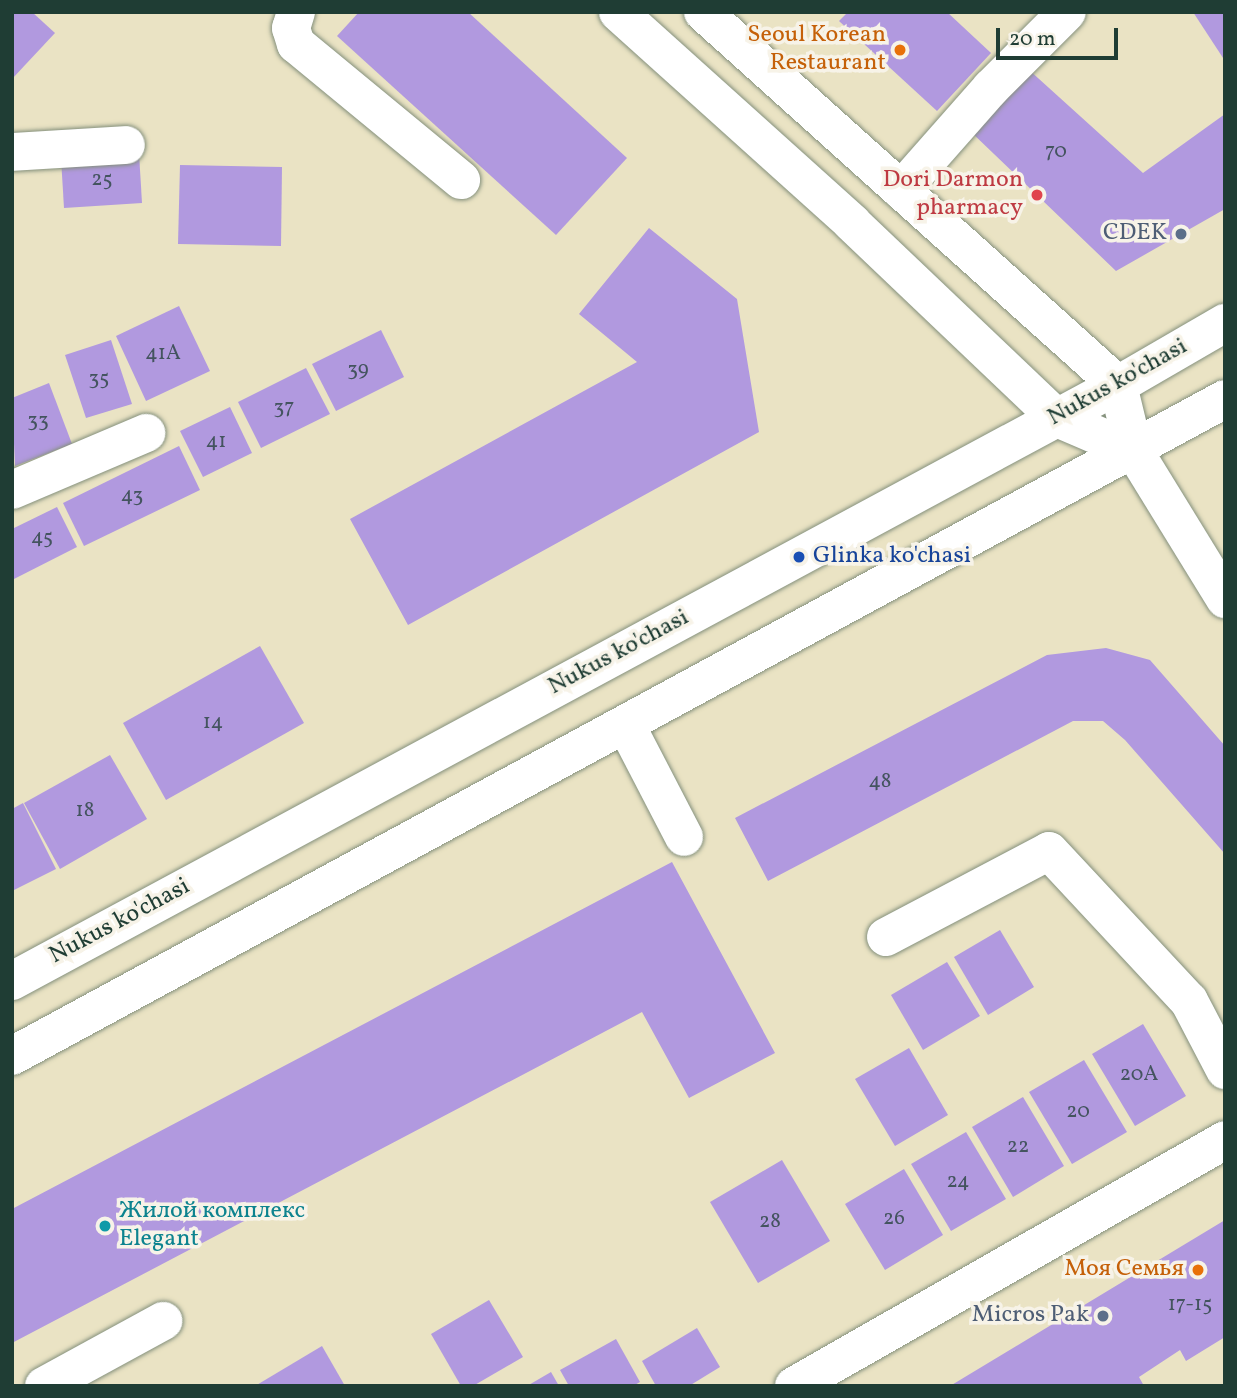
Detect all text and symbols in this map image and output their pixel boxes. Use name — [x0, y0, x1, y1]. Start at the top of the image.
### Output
scale bar — [999, 14, 1122, 58]
place label: Seoul Korean Restaurant — [747, 22, 886, 78]
text: 20 m — [1009, 25, 1055, 54]
marker: Seoul Korean Restaurant — [892, 42, 908, 58]
house number: 70 — [1045, 139, 1067, 165]
house number: 25 — [91, 167, 113, 193]
place label: Dori Darmon pharmacy — [883, 167, 1023, 223]
marker: Dori Darmon pharmacy — [1029, 187, 1045, 203]
place label: CDEK — [1103, 220, 1167, 248]
marker: CDEK — [1173, 226, 1189, 242]
street label: Nukus ko'chasi — [1043, 333, 1193, 433]
house number: 41A — [145, 341, 181, 367]
house number: 39 — [347, 357, 369, 383]
house number: 35 — [89, 366, 109, 392]
house number: 37 — [274, 395, 294, 421]
house number: 33 — [27, 408, 49, 434]
house number: 41 — [206, 429, 226, 455]
house number: 43 — [121, 483, 143, 509]
house number: 45 — [31, 525, 53, 551]
place label: Glinka ko'chasi — [813, 543, 971, 571]
marker: Glinka ko'chasi — [791, 549, 807, 565]
street label: Nukus ko'chasi — [544, 604, 694, 702]
house number: 14 — [203, 710, 223, 736]
house number: 48 — [869, 769, 891, 795]
house number: 18 — [76, 798, 94, 824]
street label: Nukus ko'chasi — [45, 873, 195, 971]
house number: 20A — [1120, 1062, 1158, 1088]
house number: 20 — [1066, 1099, 1090, 1125]
house number: 22 — [1007, 1134, 1029, 1160]
house number: 24 — [946, 1169, 970, 1195]
place label: Жилой комплекс Elegant — [119, 1198, 305, 1254]
house number: 26 — [883, 1206, 905, 1232]
house number: 28 — [759, 1209, 781, 1235]
marker: Жилой комплекс Elegant — [97, 1218, 113, 1234]
place label: Моя Семья — [1064, 1256, 1184, 1284]
marker: Моя Семья — [1190, 1262, 1206, 1278]
house number: 17-15 — [1168, 1292, 1212, 1318]
place label: Micros Pak — [972, 1302, 1089, 1330]
marker: Micros Pak — [1095, 1308, 1111, 1324]

